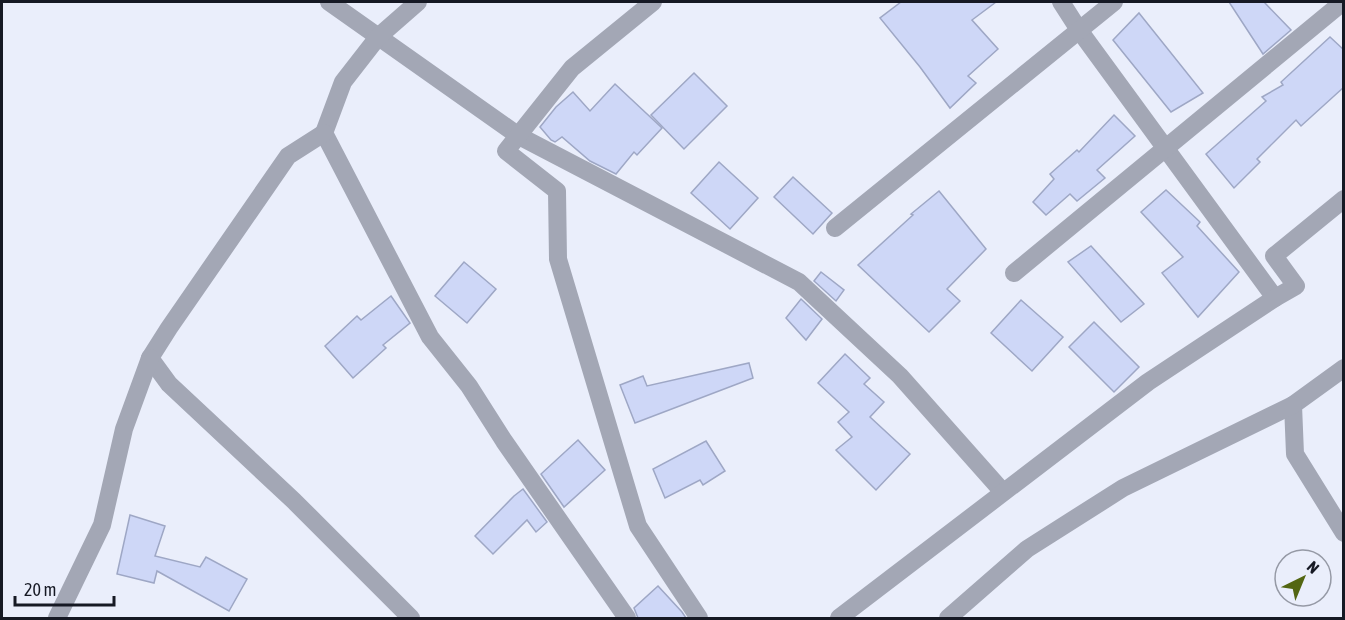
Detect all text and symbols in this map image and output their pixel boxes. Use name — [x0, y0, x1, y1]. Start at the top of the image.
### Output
north arrow — [1273, 548, 1333, 608]
text: N — [1304, 557, 1323, 577]
scale bar — [15, 569, 114, 607]
text: 20 m — [24, 579, 56, 600]

